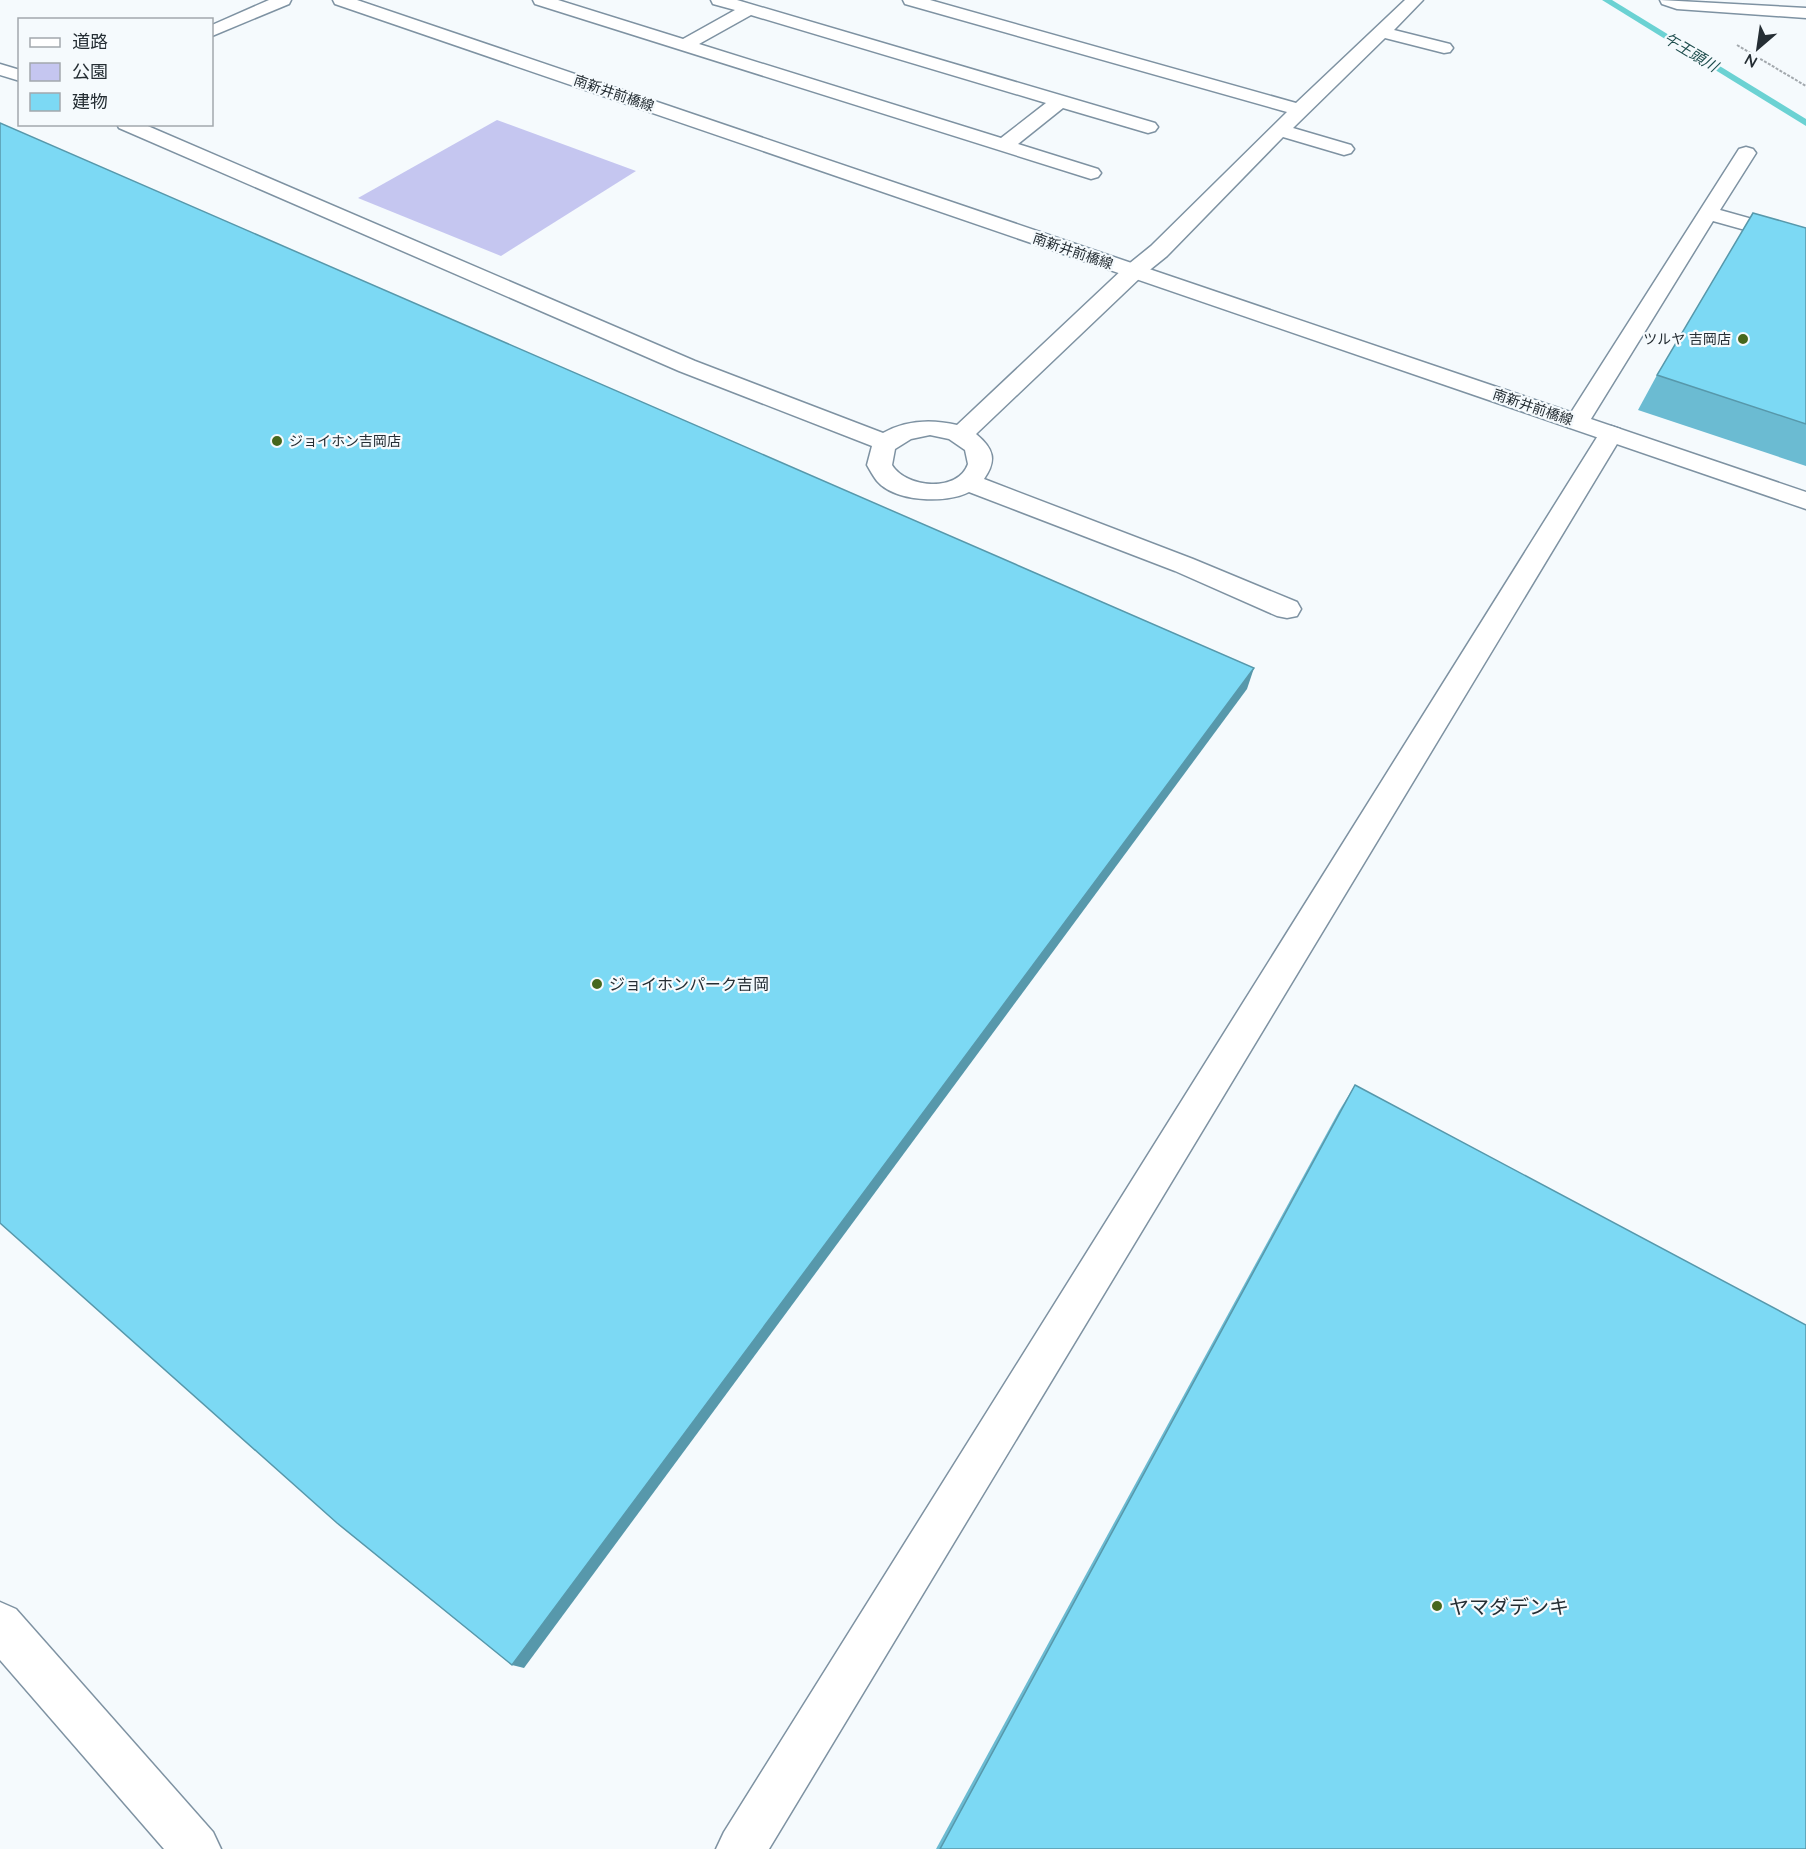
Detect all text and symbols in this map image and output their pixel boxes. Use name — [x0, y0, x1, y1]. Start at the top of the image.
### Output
legend — [18, 18, 213, 126]
north arrow — [1728, 18, 1788, 78]
water label: 午王頭川 — [1660, 28, 1723, 77]
text: 道路 — [72, 30, 108, 53]
text: N — [1741, 50, 1761, 73]
text: 公園 — [72, 60, 108, 83]
street label: 南新井前橋線 — [571, 71, 657, 115]
text: 建物 — [72, 90, 108, 113]
street label: 南新井前橋線 — [1030, 229, 1116, 273]
place label: ツルヤ 吉岡店 — [1643, 330, 1731, 348]
marker: ツルヤ 吉岡店 — [1736, 332, 1750, 346]
street label: 南新井前橋線 — [1490, 385, 1576, 429]
place label: ジョイホン吉岡店 — [289, 432, 401, 450]
marker: ジョイホン吉岡店 — [270, 434, 284, 448]
place label: ジョイホンパーク吉岡 — [609, 974, 769, 994]
marker: ジョイホンパーク吉岡 — [590, 977, 604, 991]
place label: ヤマダデンキ — [1449, 1594, 1569, 1619]
marker: ヤマダデンキ — [1430, 1599, 1444, 1613]

